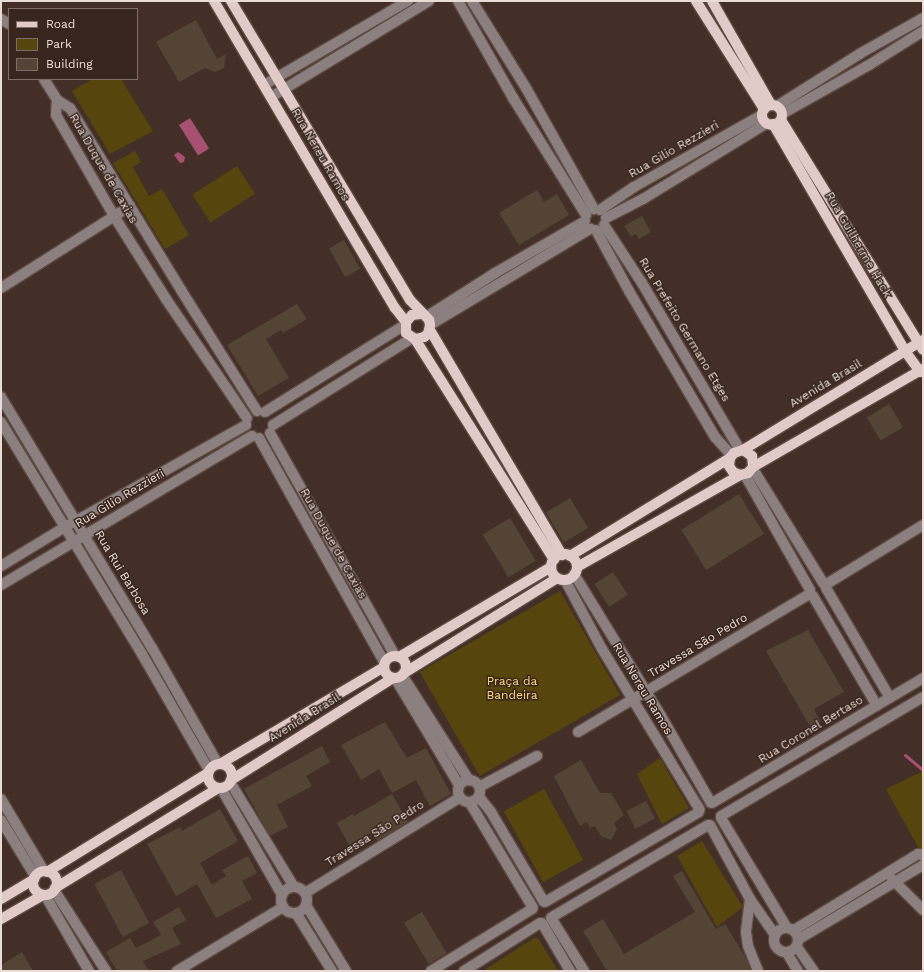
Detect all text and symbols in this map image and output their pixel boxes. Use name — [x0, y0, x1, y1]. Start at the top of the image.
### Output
legend — [8, 8, 138, 80]
text: Road — [46, 17, 75, 31]
text: Park — [46, 37, 72, 51]
text: Building — [46, 57, 93, 71]
street label: Rua Nereu Ramos — [288, 106, 352, 204]
street label: Rua Duque de Caxias — [66, 112, 140, 226]
street label: Rua Gilio Rezzieri — [626, 118, 722, 182]
street label: Rua Guilherme Hack — [822, 190, 894, 300]
street label: Rua Prefeito Germano Etges — [635, 255, 733, 405]
street label: Avenida Brasil — [787, 357, 865, 411]
street label: Rua Gilio Rezzieri — [73, 467, 167, 531]
street label: Rua Duque de Caxias — [297, 486, 369, 602]
street label: Rua Rui Barbosa — [91, 528, 153, 618]
street label: Travessa São Pedro — [646, 611, 750, 681]
street label: Rua Nereu Ramos — [609, 640, 675, 738]
park label: Praça da Bandeira — [486, 675, 538, 703]
street label: Avenida Brasil — [266, 690, 344, 746]
street label: Rua Coronel Bertaso — [756, 693, 866, 767]
street label: Travessa São Pedro — [323, 798, 427, 870]

